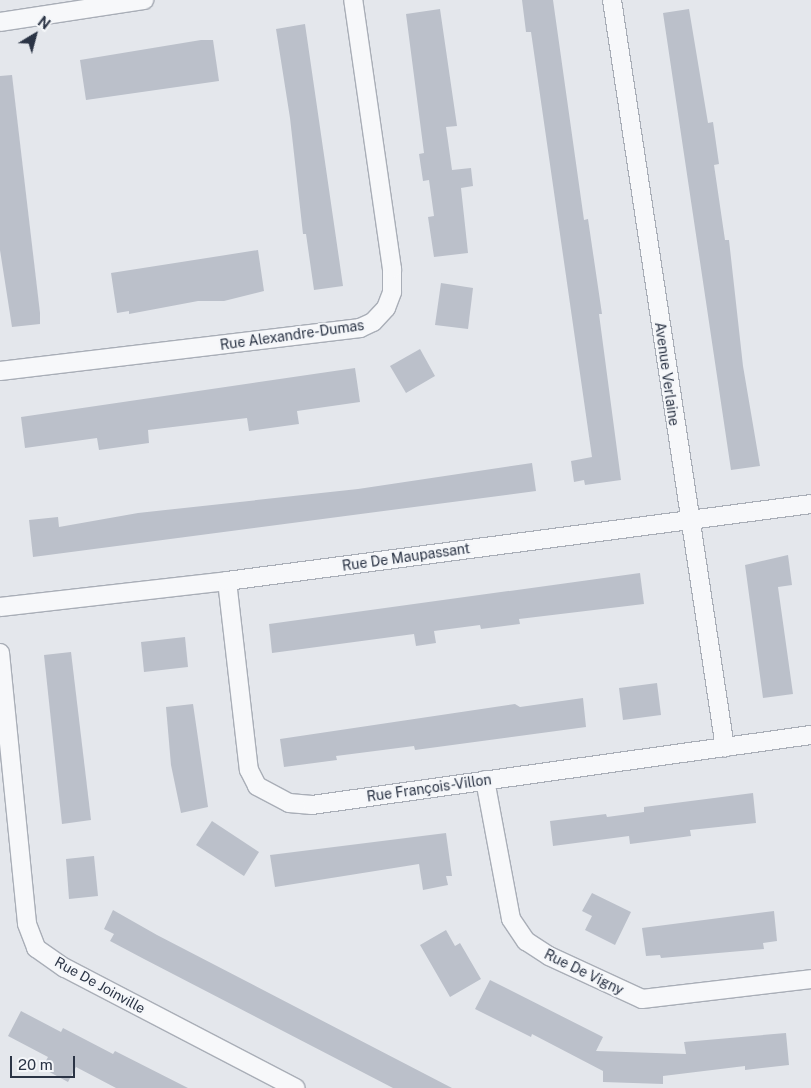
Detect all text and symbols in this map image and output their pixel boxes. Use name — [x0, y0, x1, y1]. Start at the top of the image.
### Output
north arrow — [10, 10, 60, 60]
text: N — [35, 13, 53, 33]
street label: Rue Alexandre-Dumas — [219, 317, 365, 353]
street label: Avenue Verlaine — [651, 321, 683, 427]
street label: Rue De Maupassant — [341, 540, 471, 574]
street label: Rue François-Villon — [366, 771, 492, 805]
street label: Rue De Vigny — [541, 945, 627, 999]
street label: Rue De Joinville — [52, 953, 148, 1017]
scale bar — [12, 1046, 78, 1078]
text: 20 m — [18, 1056, 53, 1073]

